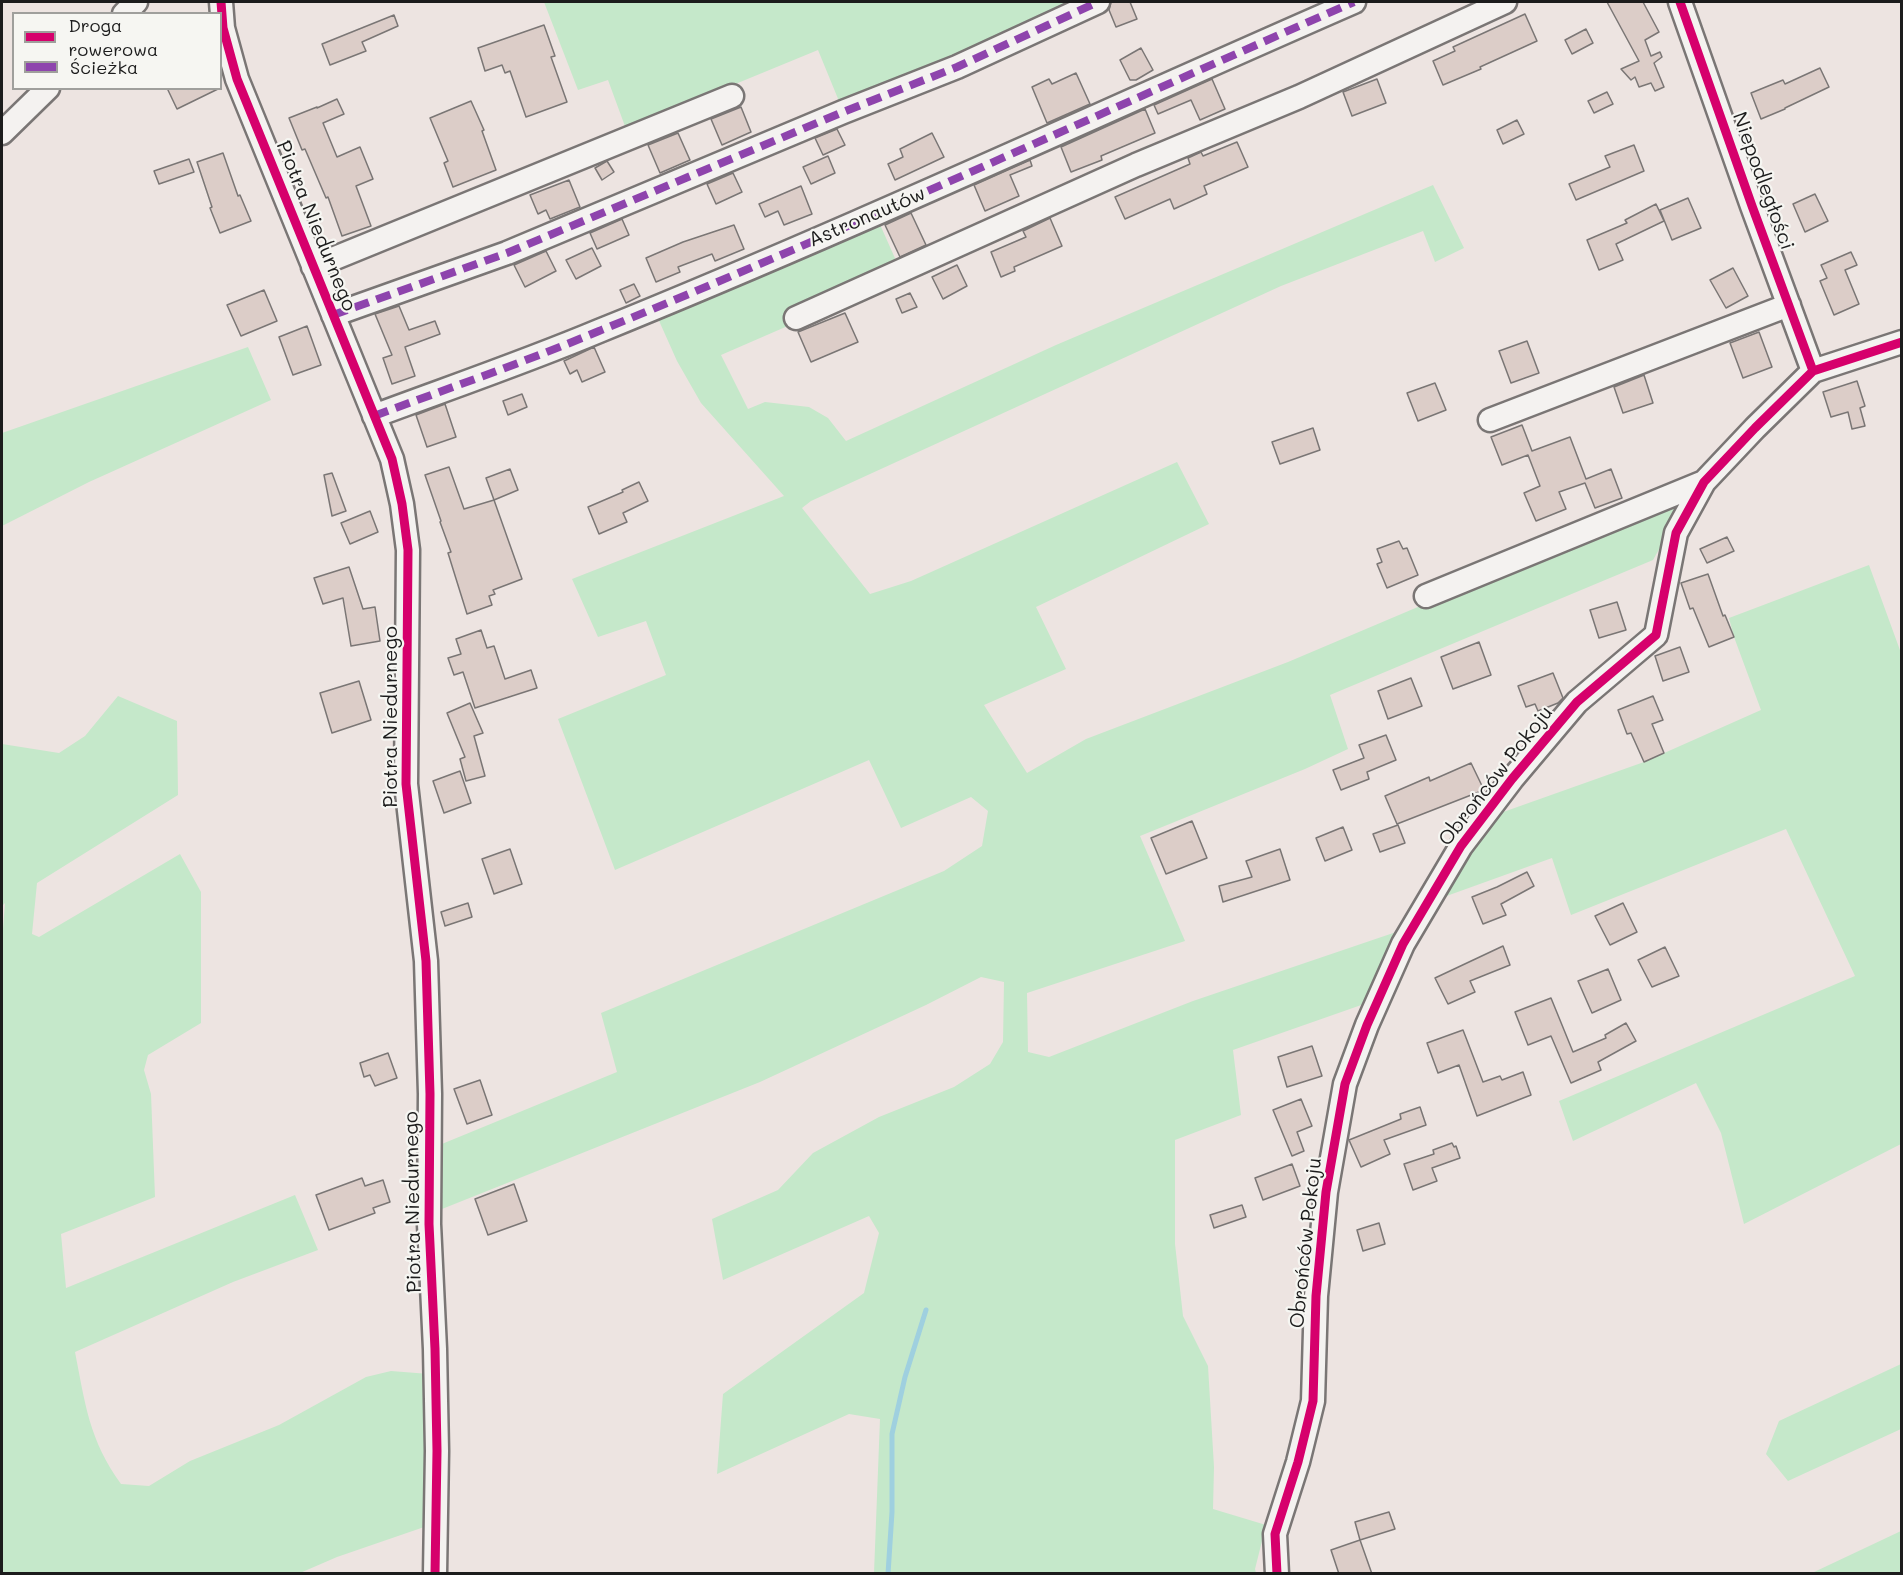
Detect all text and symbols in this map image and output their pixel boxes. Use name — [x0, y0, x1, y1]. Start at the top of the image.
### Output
legend — [12, 12, 222, 90]
text: Droga rowerowa — [68, 13, 158, 61]
text: Ścieżka — [70, 55, 138, 79]
street label: Niepodległości — [1727, 109, 1799, 253]
street label: Piotra Niedurnego — [271, 137, 361, 315]
street label: Astronautów — [805, 182, 929, 252]
street label: Piotra Niedurnego — [379, 626, 403, 808]
street label: Obrońców Pokoju — [1434, 701, 1558, 851]
street label: Piotra Niedurnego — [399, 1111, 427, 1293]
street label: Obrońców Pokoju — [1285, 1157, 1327, 1329]

